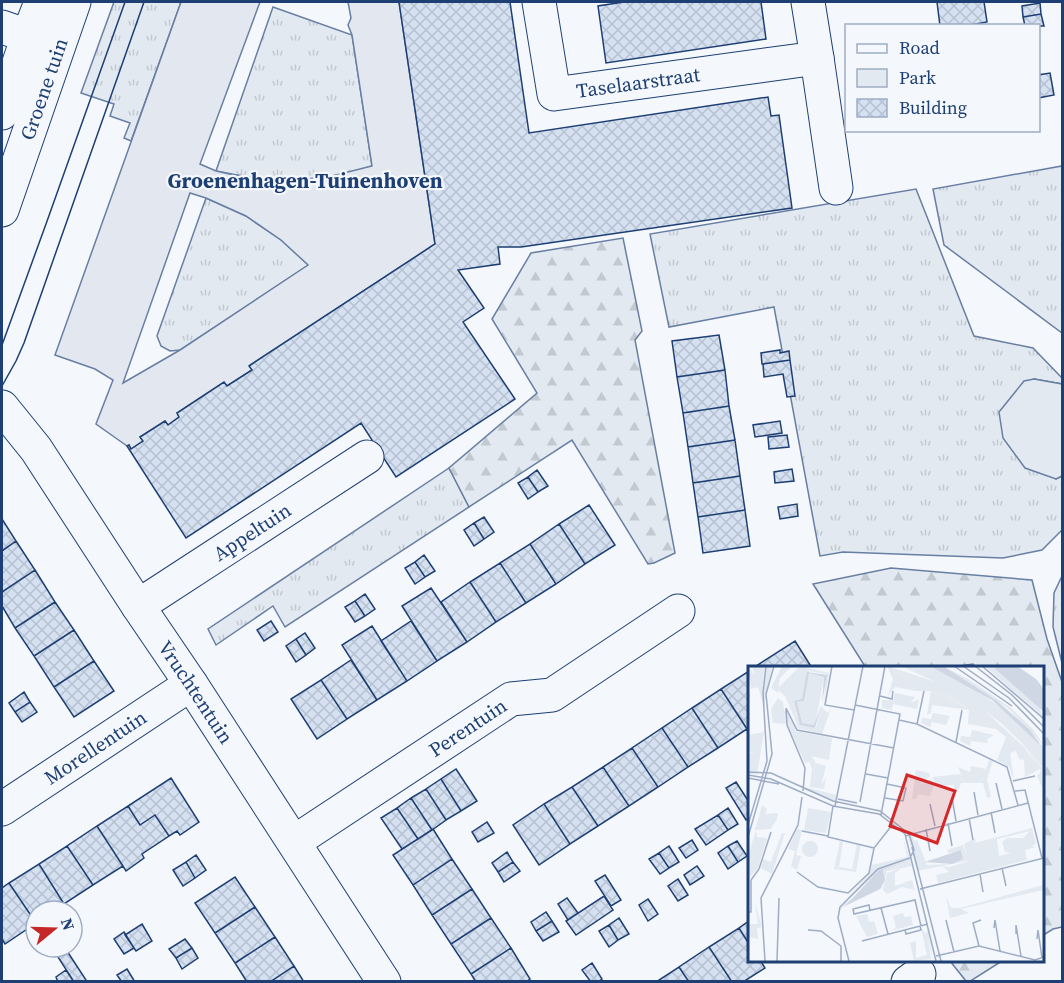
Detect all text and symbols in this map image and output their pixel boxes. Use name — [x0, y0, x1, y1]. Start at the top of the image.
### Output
legend — [845, 24, 1040, 132]
street label: Groene tuin — [13, 34, 74, 144]
text: Road — [899, 35, 940, 60]
street label: Taselaarstraat — [574, 60, 702, 105]
text: Park — [899, 65, 936, 90]
text: Building — [899, 95, 967, 120]
district label: Groenenhagen-Tuinenhoven — [167, 166, 443, 195]
street label: Appeltuin — [207, 496, 297, 568]
street label: Vruchtentuin — [151, 635, 240, 749]
inset map — [748, 666, 1043, 962]
street label: Perentuin — [423, 692, 512, 764]
street label: Morellentuin — [39, 703, 152, 791]
north arrow — [24, 899, 84, 959]
text: N — [56, 915, 81, 934]

